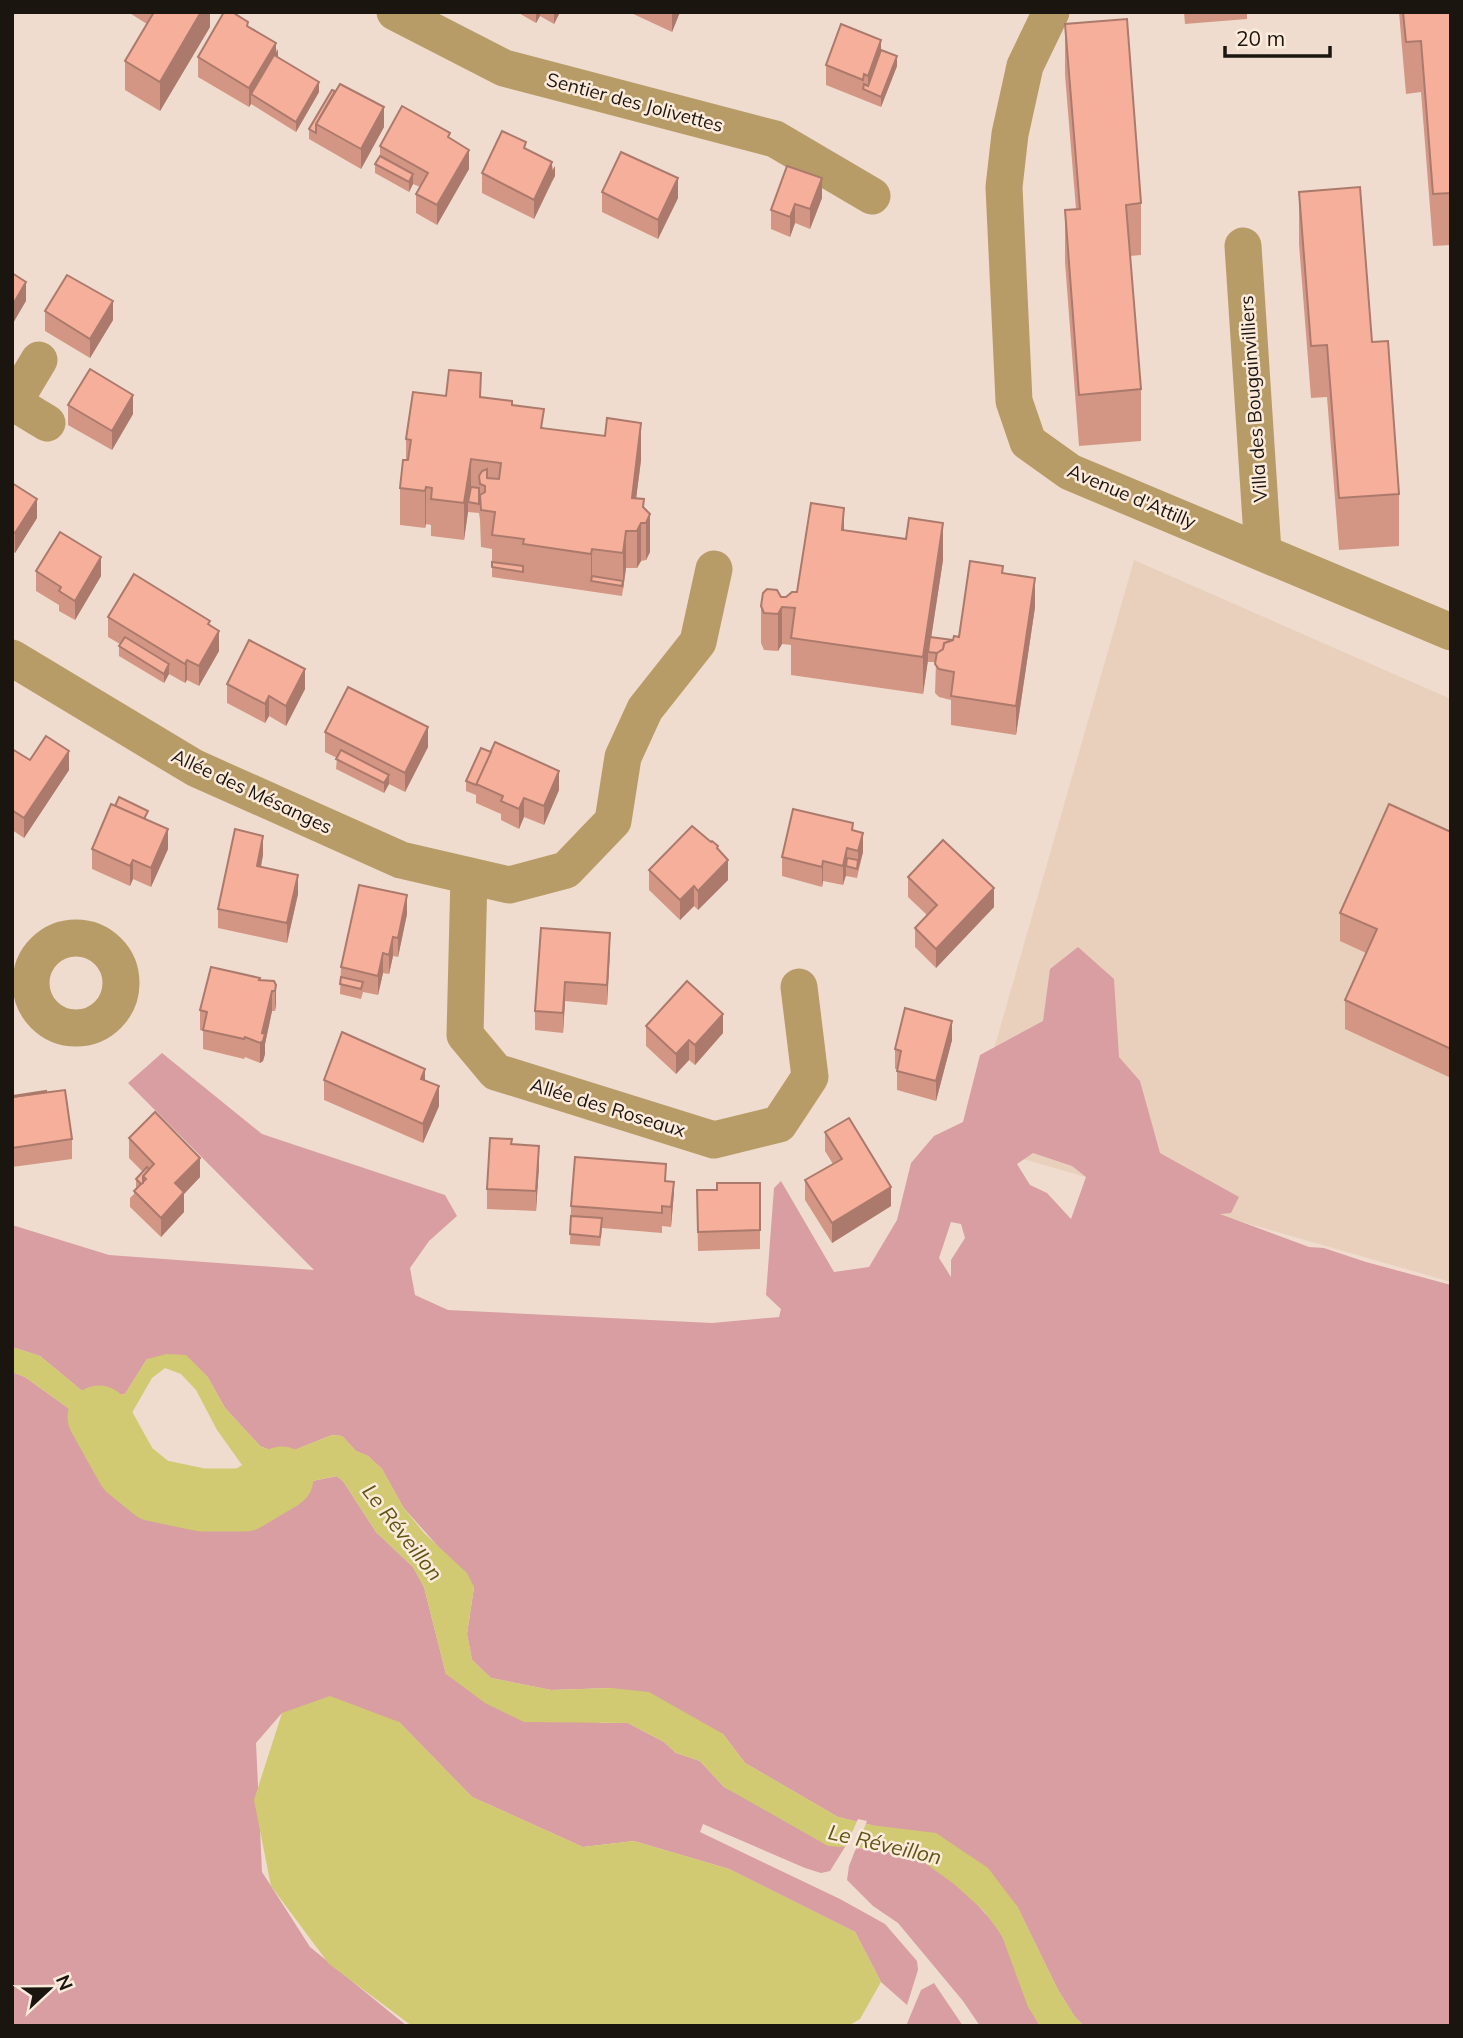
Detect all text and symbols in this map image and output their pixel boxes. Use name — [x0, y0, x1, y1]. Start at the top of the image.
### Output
scale bar — [1225, 14, 1330, 58]
text: 20 m — [1236, 25, 1285, 51]
street label: Sentier des Jolivettes — [544, 67, 726, 137]
street label: Villa des Bougainvilliers — [1234, 295, 1272, 503]
street label: Avenue d'Attilly — [1064, 458, 1200, 534]
street label: Allée des Mésanges — [168, 743, 336, 839]
street label: Allée des Roseaux — [528, 1072, 688, 1142]
water label: Le Réveillon — [357, 1478, 449, 1586]
water label: Le Réveillon — [826, 1818, 944, 1870]
north arrow — [14, 1954, 84, 2024]
text: N — [51, 1971, 79, 1994]

